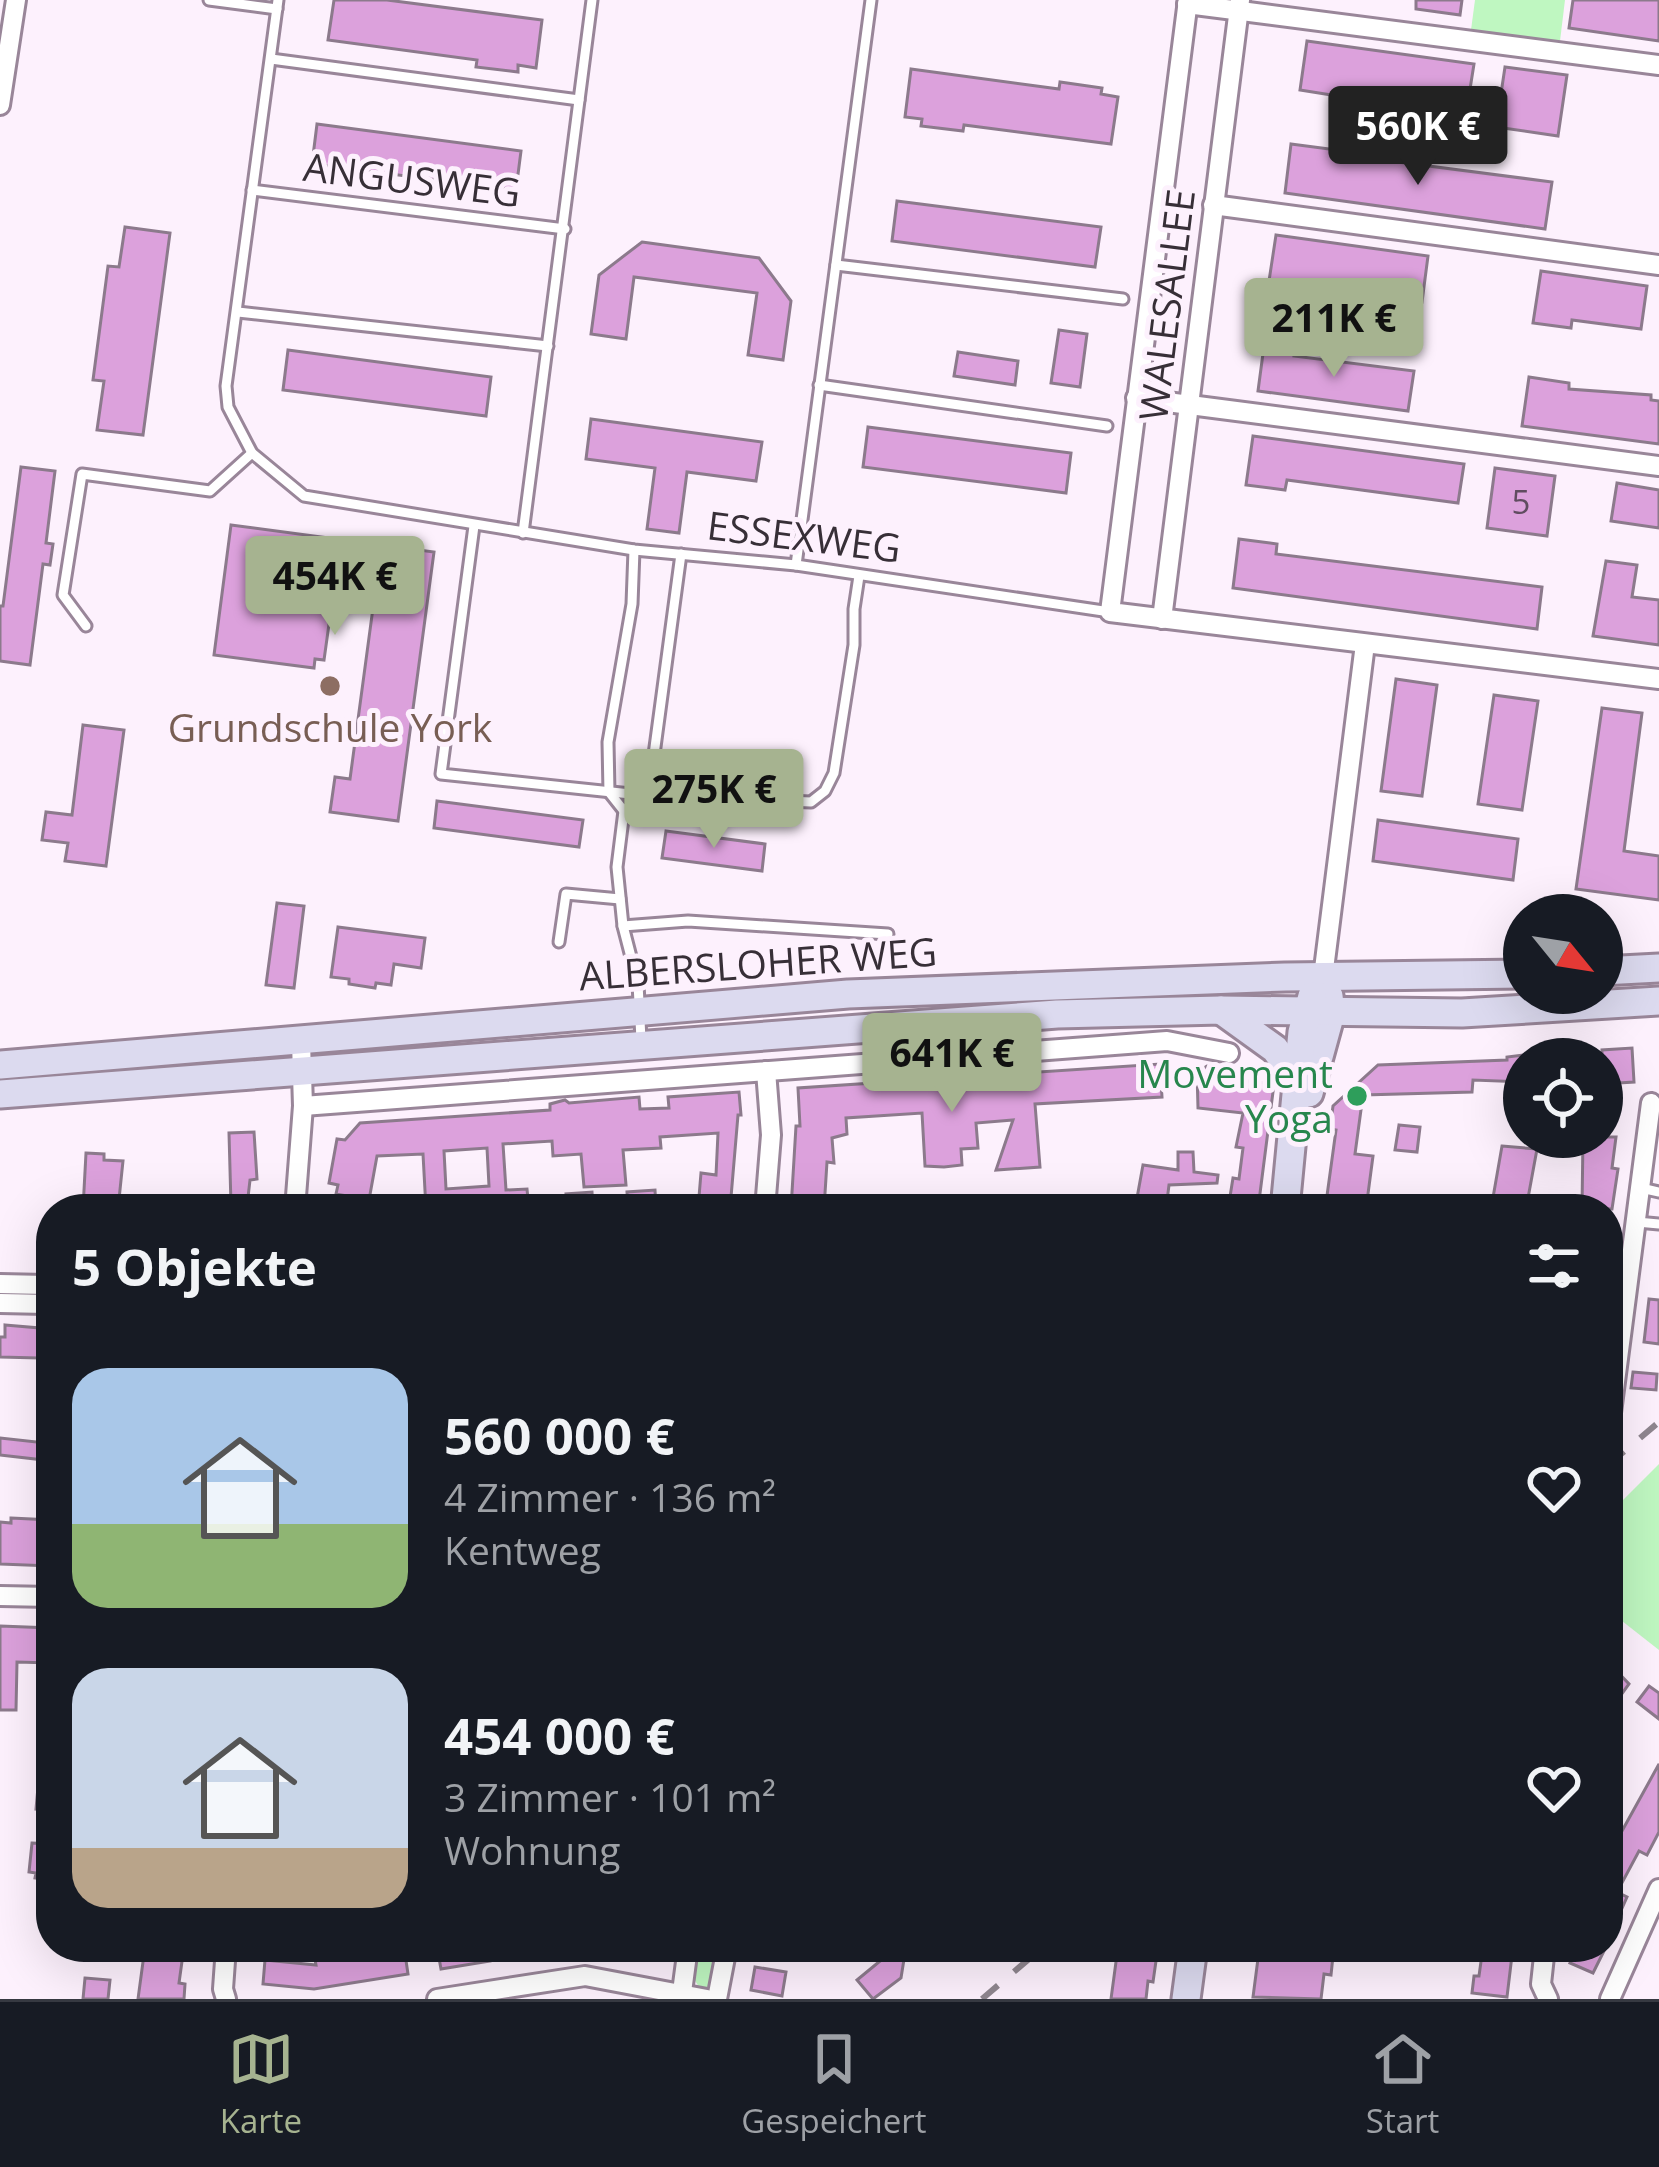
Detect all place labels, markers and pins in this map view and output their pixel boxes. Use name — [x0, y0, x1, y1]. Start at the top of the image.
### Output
pin: 560K € — [1320, 86, 1516, 188]
pin: 211K € — [1236, 278, 1432, 380]
pin: 454K € — [237, 536, 433, 638]
marker: Grundschule York — [317, 673, 343, 699]
place label: Grundschule York — [168, 700, 493, 753]
pin: 275K € — [616, 749, 812, 851]
pin: 641K € — [854, 1013, 1050, 1115]
place label: Movement Yoga — [1137, 1046, 1333, 1144]
marker: Movement Yoga — [1344, 1083, 1370, 1109]

